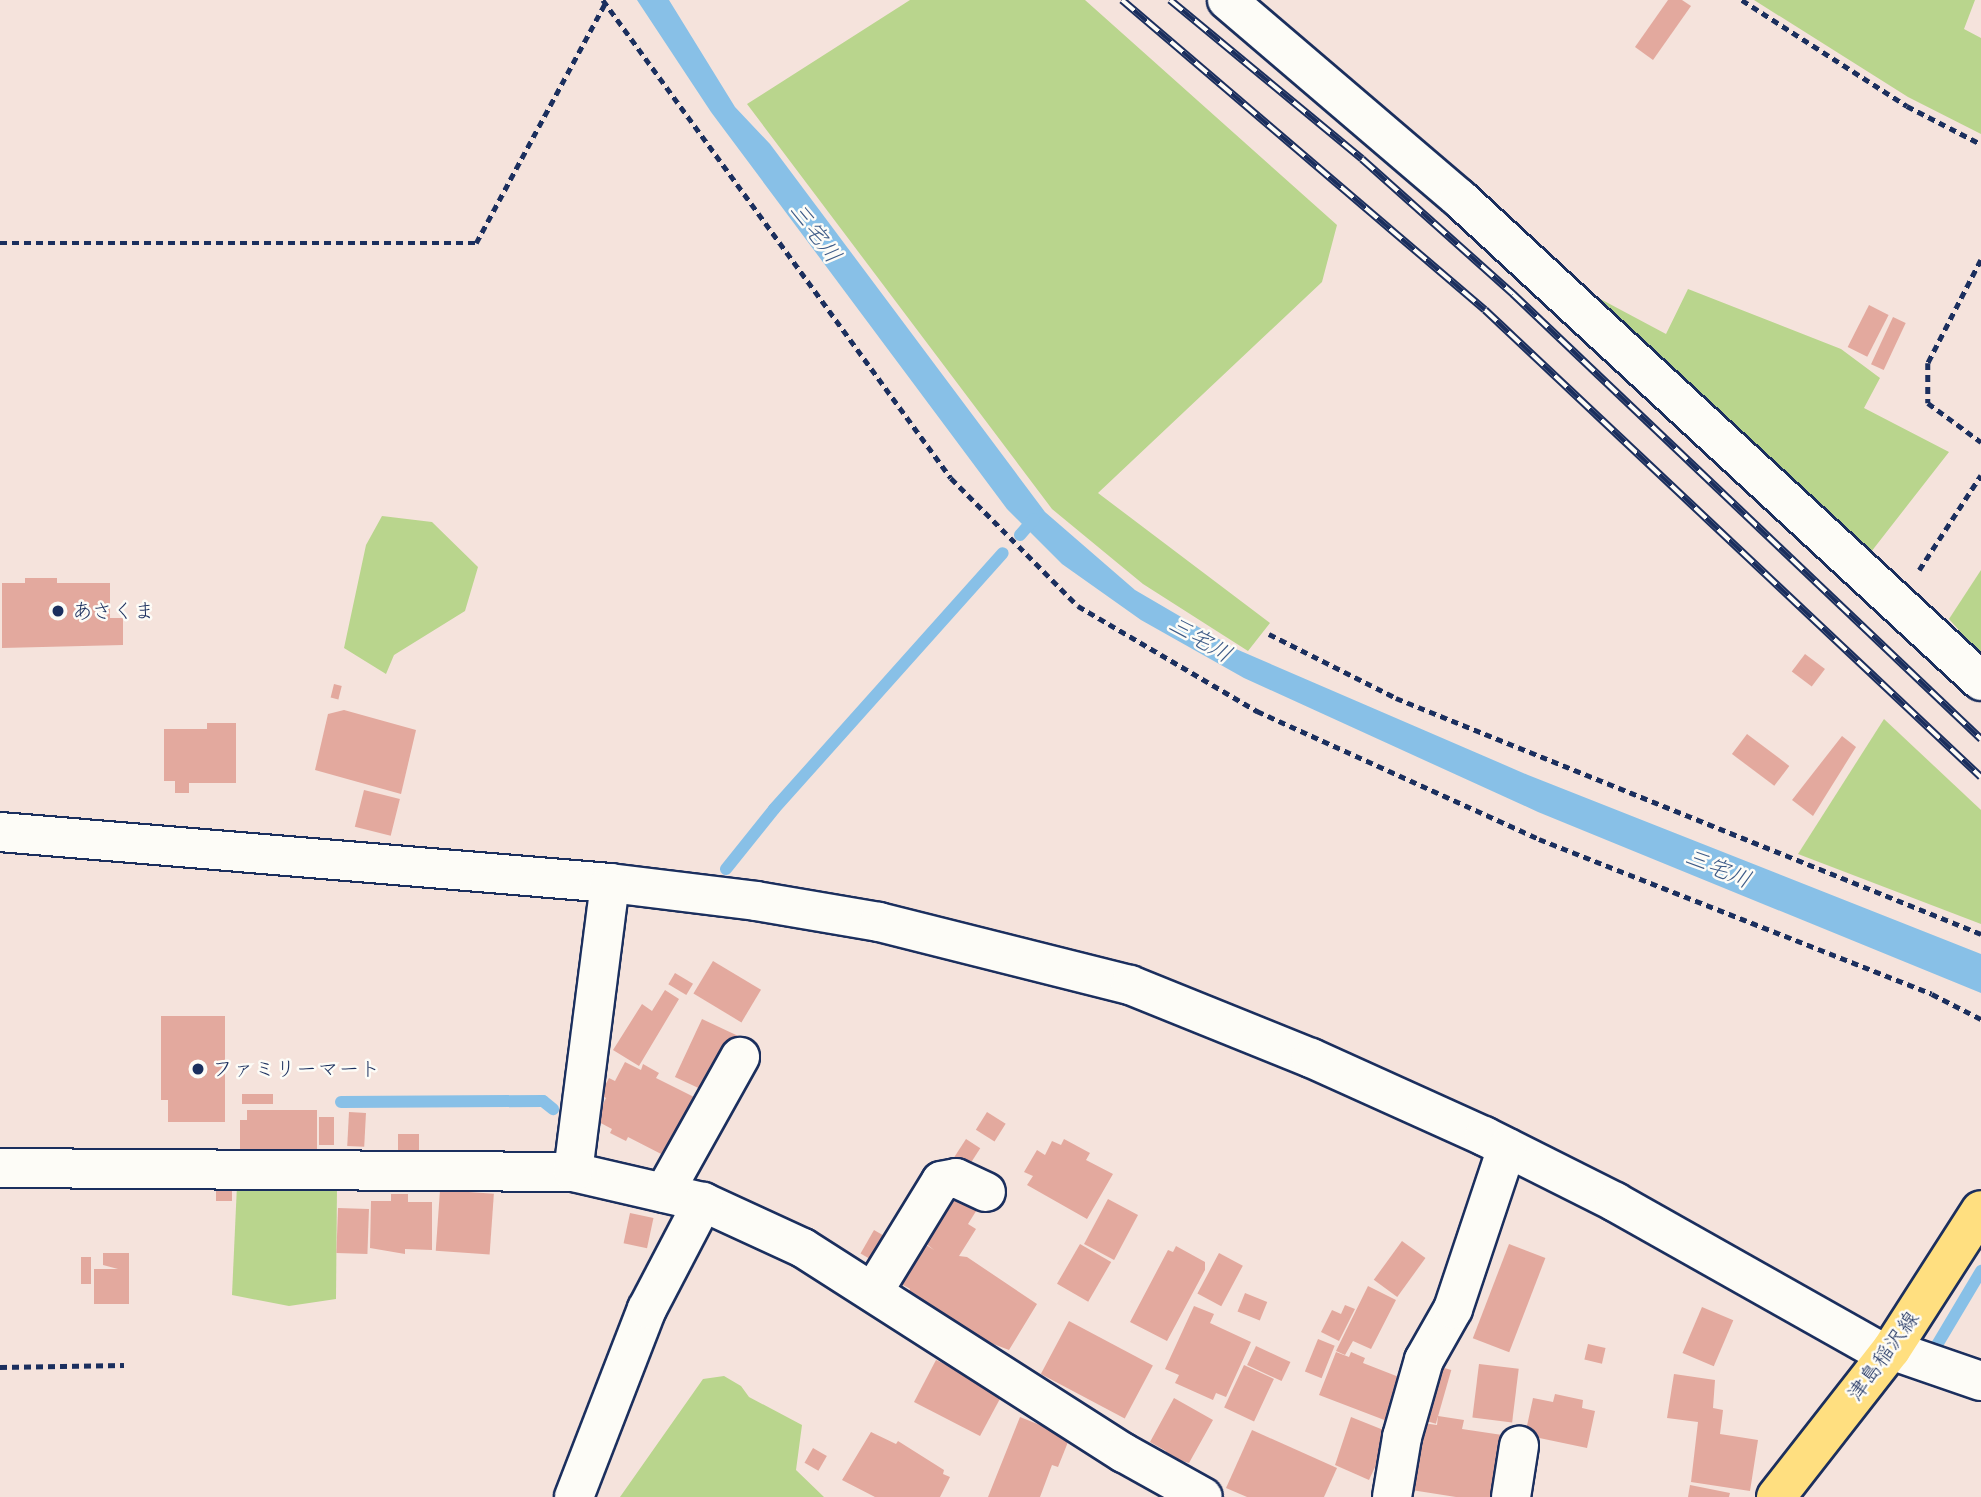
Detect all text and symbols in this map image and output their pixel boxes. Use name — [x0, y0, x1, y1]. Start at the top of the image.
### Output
water label: 三宅川 — [783, 197, 847, 269]
place label: あさくま — [72, 598, 156, 624]
marker: あさくま — [50, 603, 66, 619]
water label: 三宅川 — [1163, 611, 1237, 669]
water label: 三宅川 — [1681, 843, 1755, 895]
place label: ファミリーマート — [212, 1056, 380, 1082]
marker: ファミリーマート — [190, 1061, 206, 1077]
street label: 津島稲沢線 — [1842, 1306, 1924, 1406]

